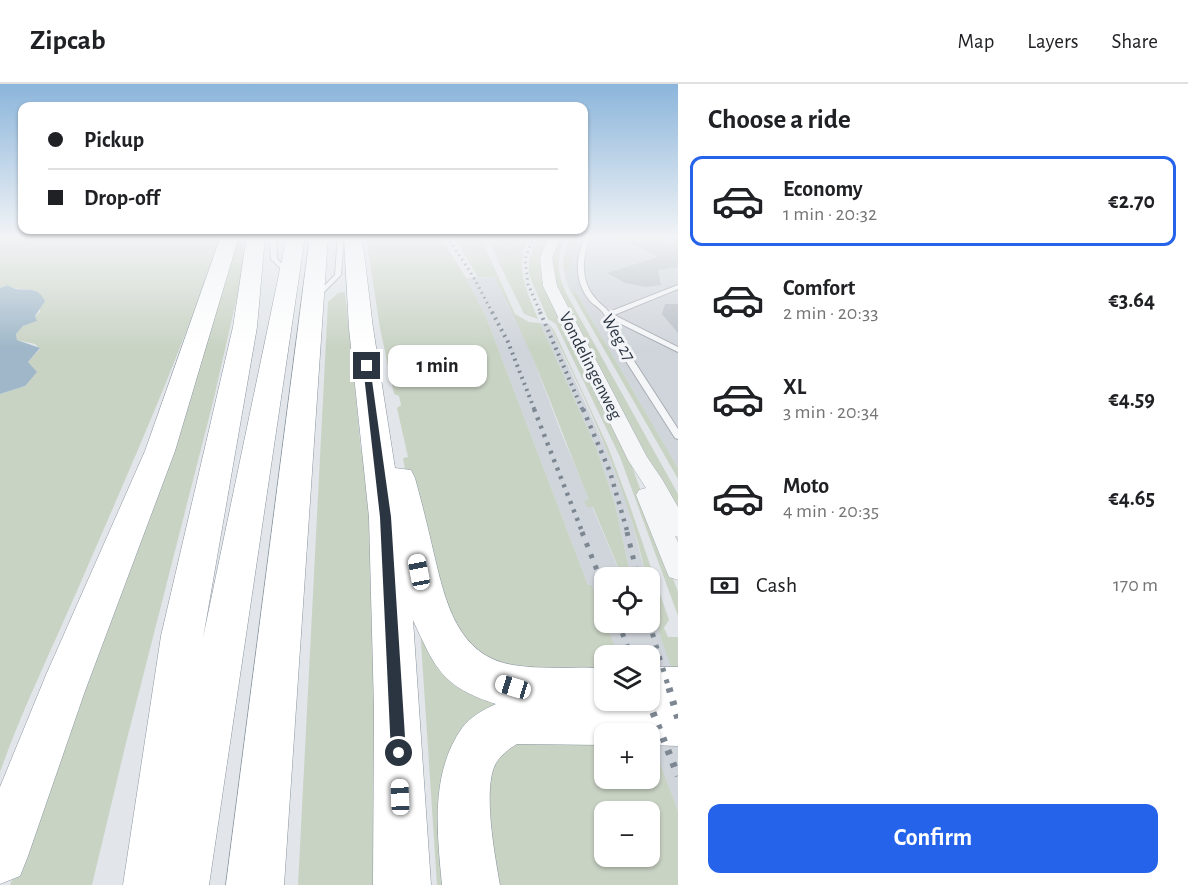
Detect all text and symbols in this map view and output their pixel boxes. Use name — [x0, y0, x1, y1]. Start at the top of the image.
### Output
text: Zipcab — [30, 27, 106, 55]
text: Map — [958, 31, 994, 52]
text: Layers — [1027, 31, 1078, 52]
text: Share — [1111, 31, 1158, 52]
text: Choose a ride — [708, 106, 851, 133]
text: Pickup — [84, 129, 144, 151]
icon: car — [711, 174, 765, 228]
text: Economy — [783, 178, 863, 200]
text: Drop-off — [84, 187, 160, 209]
text: €2.70 — [1108, 190, 1155, 212]
text: 1 min · 20:32 — [783, 204, 877, 224]
icon: car — [711, 273, 765, 327]
text: Comfort — [783, 277, 855, 299]
text: €3.64 — [1109, 289, 1155, 311]
text: 2 min · 20:33 — [783, 303, 878, 323]
street label: Vondelingenweg — [555, 309, 625, 423]
street label: Weg 27 — [598, 311, 638, 365]
callout: 1 min — [388, 345, 487, 387]
route end — [353, 352, 380, 379]
text: 1 min — [416, 356, 459, 376]
icon: car — [711, 372, 765, 426]
text: XL — [783, 376, 806, 398]
text: €4.59 — [1108, 388, 1155, 410]
text: 3 min · 20:34 — [783, 402, 879, 422]
icon: car — [711, 471, 765, 525]
text: Moto — [783, 475, 829, 497]
text: €4.65 — [1108, 487, 1155, 509]
text: 4 min · 20:35 — [783, 501, 879, 521]
car — [407, 553, 431, 591]
map controls — [594, 567, 660, 867]
button: locate — [594, 567, 660, 633]
icon: cash — [708, 569, 741, 602]
text: Cash — [756, 574, 797, 596]
text: 170 m — [1113, 575, 1158, 595]
button: layers — [594, 645, 660, 711]
car — [493, 673, 533, 701]
button: + — [594, 723, 660, 789]
route start — [385, 739, 412, 766]
car — [390, 779, 410, 815]
button: − — [594, 801, 660, 867]
button: Confirm — [708, 804, 1158, 873]

